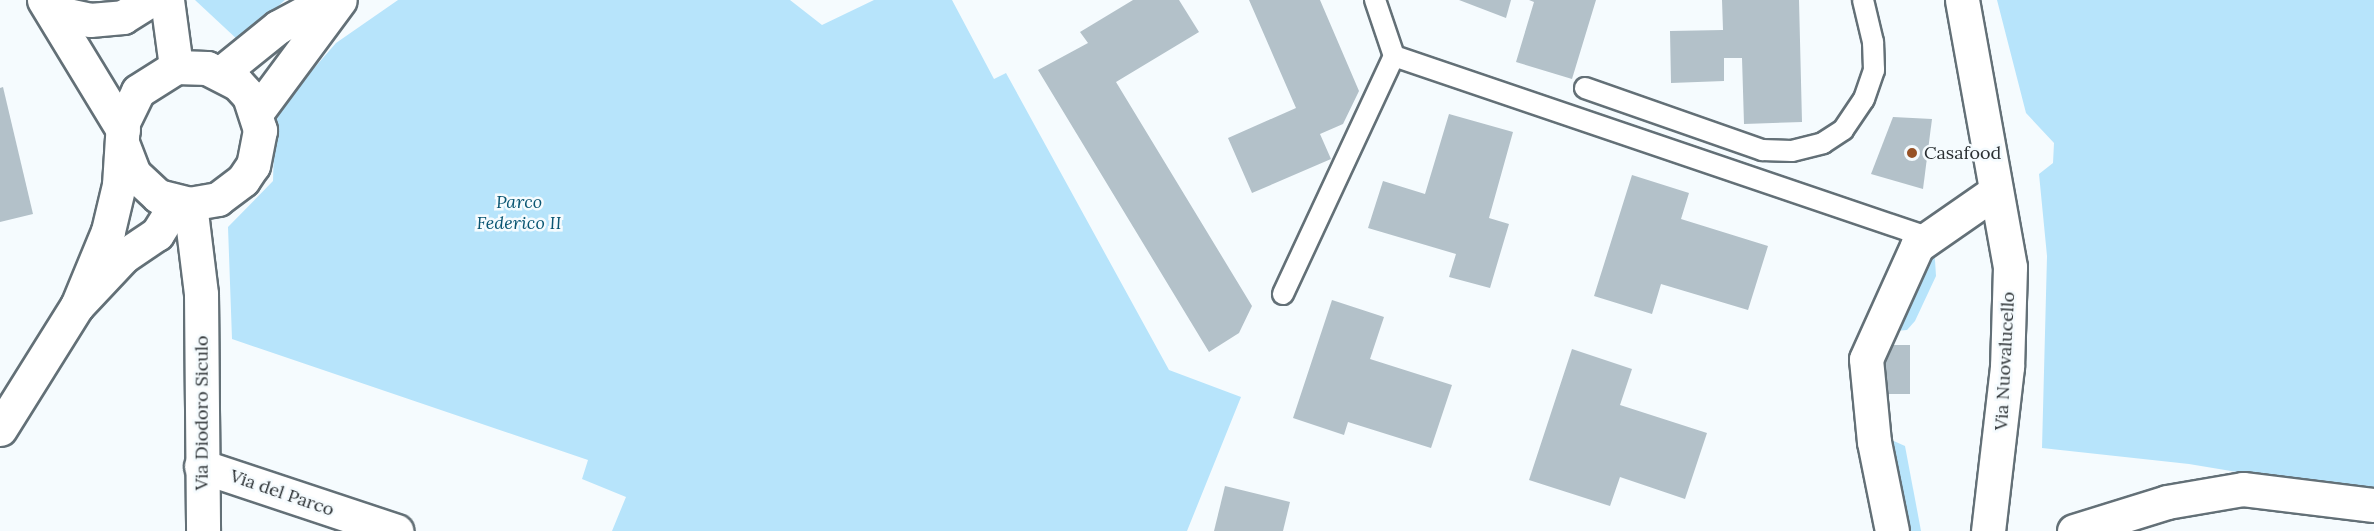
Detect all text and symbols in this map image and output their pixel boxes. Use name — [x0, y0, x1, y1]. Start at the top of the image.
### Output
place label: Casafood — [1924, 142, 2001, 164]
marker: Casafood — [1905, 146, 1919, 160]
park label: Parco Federico II — [477, 192, 561, 234]
street label: Via Nuovalucello — [1991, 291, 2019, 431]
street label: Via Diodoro Siculo — [191, 336, 213, 490]
street label: Via del Parco — [227, 465, 337, 521]

